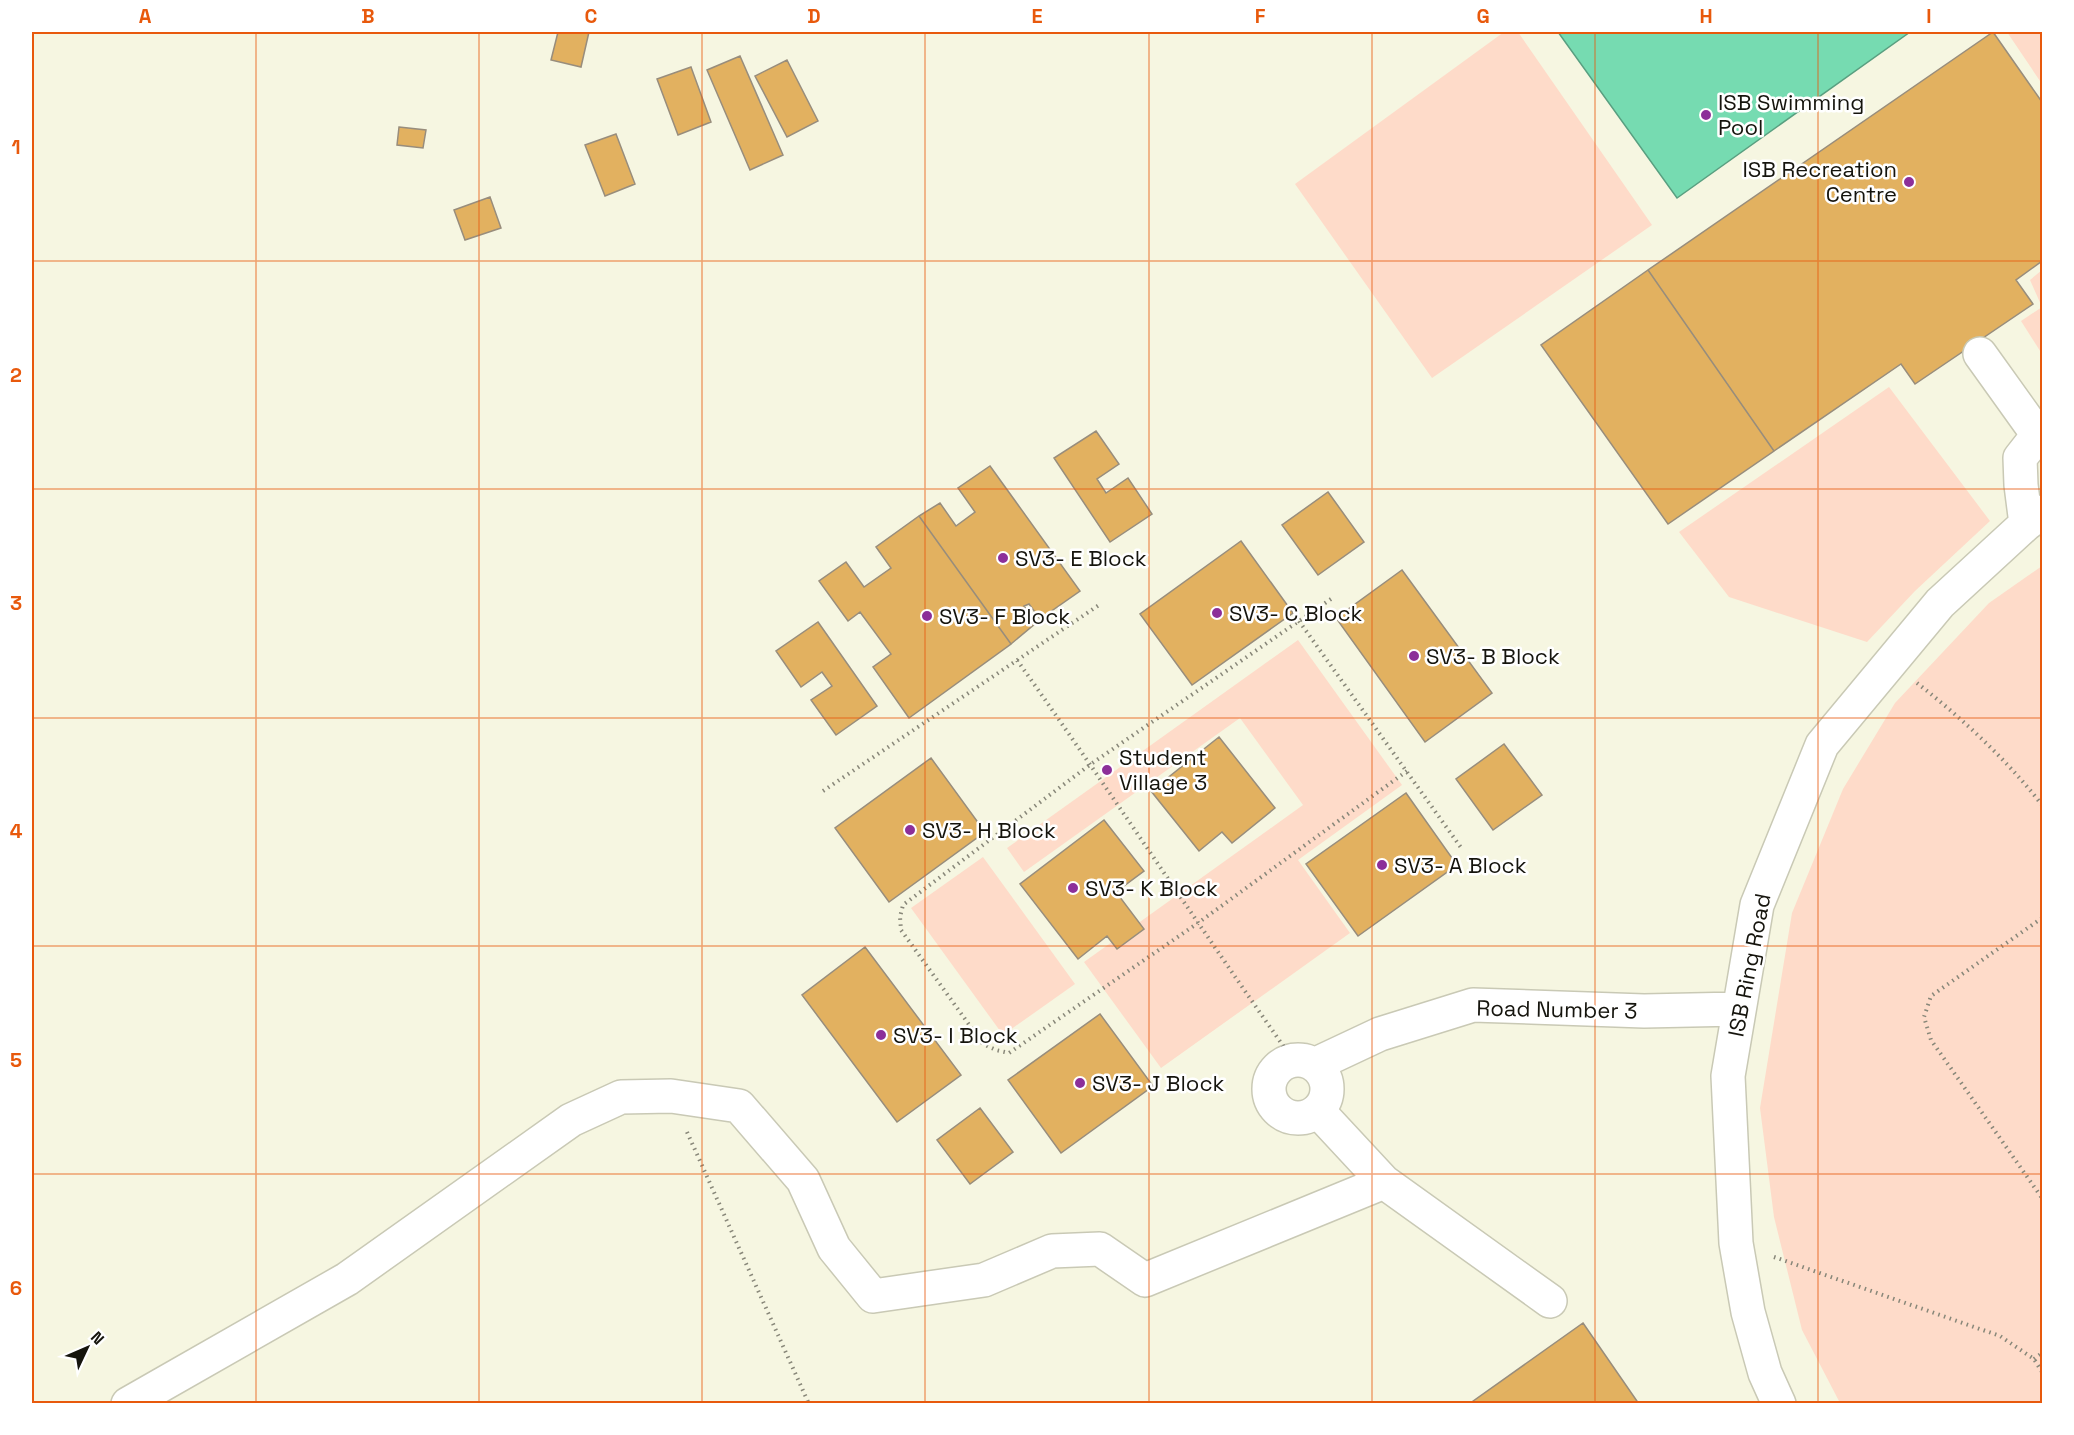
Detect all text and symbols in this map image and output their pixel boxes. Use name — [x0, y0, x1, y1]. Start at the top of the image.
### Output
text: A — [139, 3, 152, 29]
text: B — [361, 3, 375, 29]
text: C — [585, 3, 598, 29]
text: D — [807, 3, 821, 29]
text: E — [1031, 3, 1043, 29]
text: F — [1255, 3, 1266, 29]
text: G — [1476, 3, 1490, 29]
text: H — [1699, 3, 1713, 29]
text: I — [1926, 3, 1932, 29]
place label: ISB Swimming Pool — [1718, 88, 1864, 141]
marker: ISB Swimming Pool — [1699, 108, 1713, 122]
text: 1 — [11, 134, 21, 160]
place label: ISB Recreation Centre — [1743, 155, 1897, 208]
marker: ISB Recreation Centre — [1902, 175, 1916, 189]
text: 2 — [10, 362, 22, 388]
place label: SV3- E Block — [1015, 544, 1147, 572]
marker: SV3- E Block — [996, 551, 1010, 565]
text: 3 — [10, 590, 22, 616]
place label: SV3- C Block — [1229, 599, 1363, 627]
place label: SV3- F Block — [939, 602, 1070, 630]
marker: SV3- C Block — [1210, 606, 1224, 620]
marker: SV3- F Block — [920, 609, 934, 623]
place label: SV3- B Block — [1426, 642, 1560, 670]
marker: SV3- B Block — [1407, 649, 1421, 663]
place label: Student Village 3 — [1119, 743, 1207, 796]
marker: Student Village 3 — [1100, 763, 1114, 777]
place label: SV3- H Block — [922, 816, 1056, 844]
text: 4 — [10, 818, 23, 844]
marker: SV3- H Block — [903, 823, 917, 837]
place label: SV3- A Block — [1394, 851, 1527, 879]
marker: SV3- A Block — [1375, 858, 1389, 872]
place label: SV3- K Block — [1085, 874, 1218, 902]
marker: SV3- K Block — [1066, 881, 1080, 895]
street label: ISB Ring Road — [1721, 891, 1777, 1039]
street label: Road Number 3 — [1476, 994, 1638, 1024]
place label: SV3- I Block — [893, 1021, 1018, 1049]
marker: SV3- I Block — [874, 1028, 888, 1042]
text: 5 — [10, 1047, 22, 1073]
place label: SV3- J Block — [1092, 1069, 1225, 1097]
marker: SV3- J Block — [1073, 1076, 1087, 1090]
text: 6 — [10, 1275, 22, 1301]
north arrow — [57, 1318, 117, 1378]
text: N — [86, 1327, 109, 1349]

